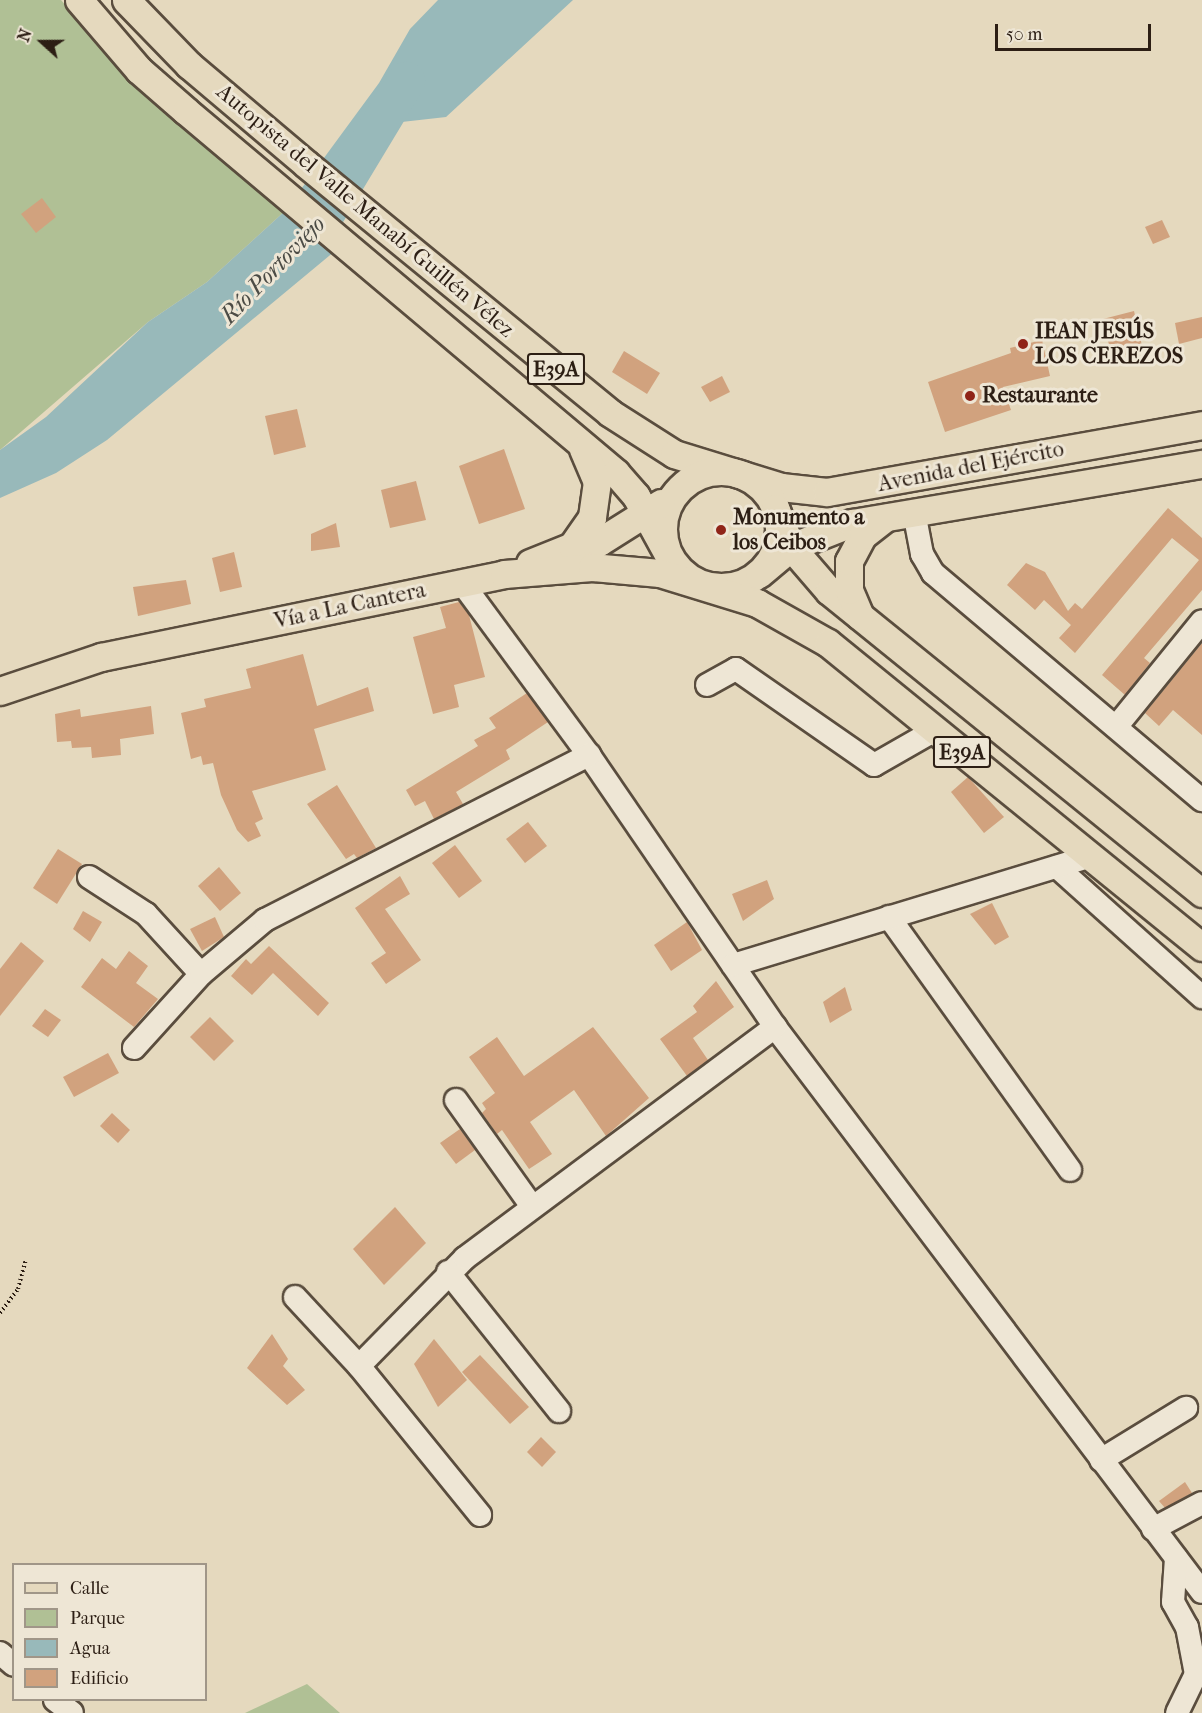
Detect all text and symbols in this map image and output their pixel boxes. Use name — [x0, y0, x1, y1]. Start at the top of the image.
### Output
north arrow — [12, 12, 72, 72]
scale bar — [998, 12, 1154, 50]
text: 50 m — [1006, 24, 1042, 45]
text: N — [14, 26, 36, 44]
street label: Autopista del Valle Manabí Guillén Vélez — [211, 79, 519, 343]
water label: Río Portoviejo — [214, 210, 332, 330]
place label: IEAN JESÚS LOS CEREZOS — [1035, 318, 1183, 370]
marker: IEAN JESÚS LOS CEREZOS — [1016, 337, 1030, 351]
road number: E39A — [526, 351, 586, 387]
place label: Restaurante — [982, 383, 1098, 409]
marker: Restaurante — [963, 389, 977, 403]
street label: Avenida del Ejército — [876, 436, 1066, 498]
place label: Monumento a los Ceibos — [733, 504, 864, 556]
marker: Monumento a los Ceibos — [714, 523, 728, 537]
street label: Vía a La Cantera — [272, 577, 428, 635]
road number: E39A — [932, 734, 992, 770]
legend — [12, 1563, 207, 1701]
text: Calle — [70, 1578, 109, 1599]
text: Parque — [70, 1608, 125, 1629]
text: Agua — [70, 1638, 110, 1659]
text: Edificio — [70, 1668, 128, 1689]

